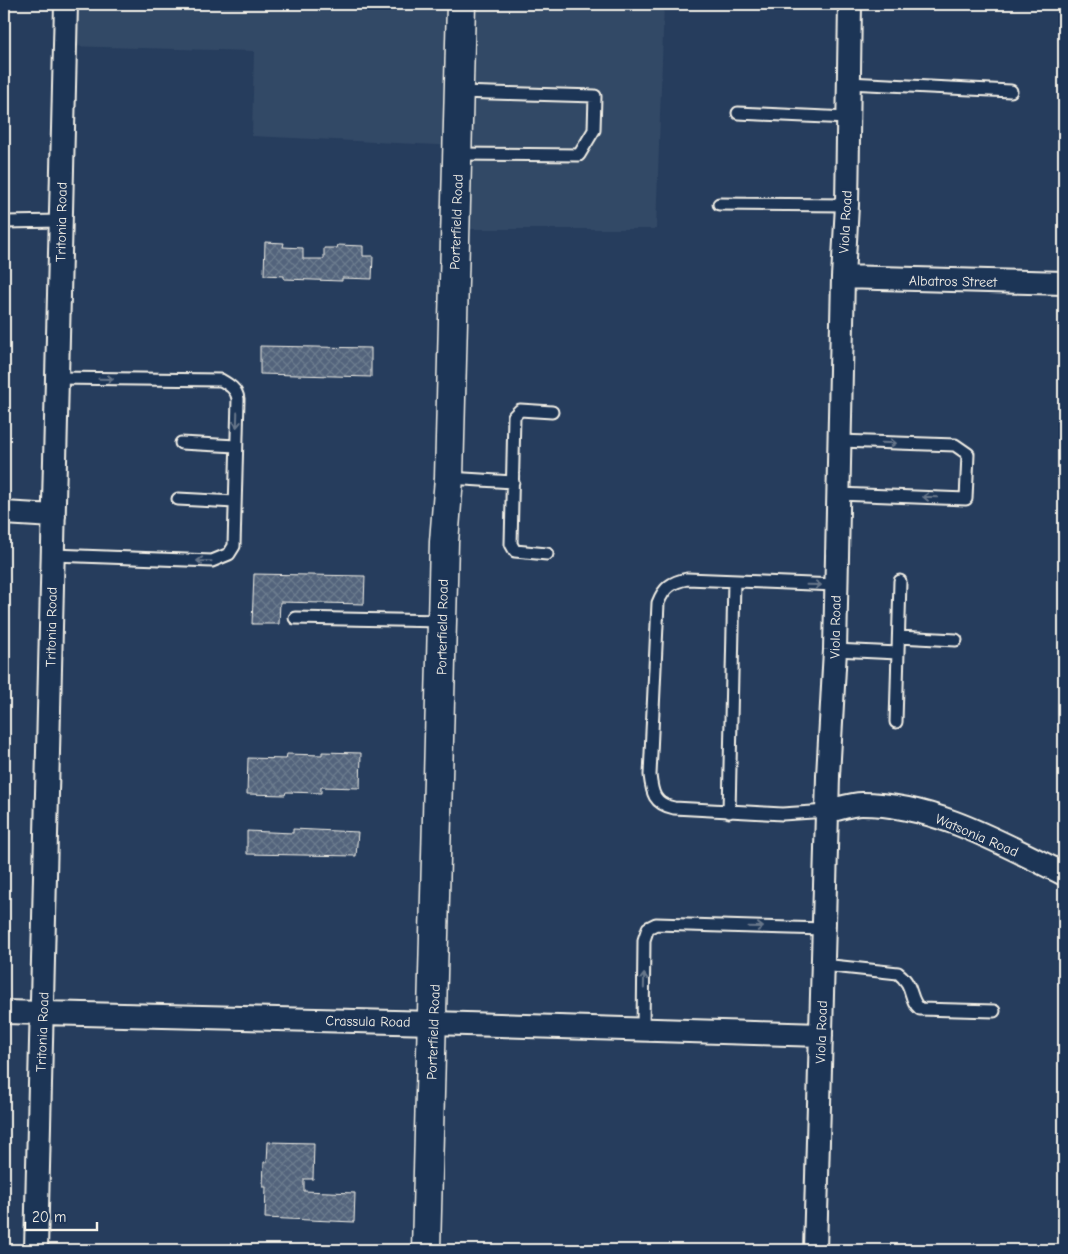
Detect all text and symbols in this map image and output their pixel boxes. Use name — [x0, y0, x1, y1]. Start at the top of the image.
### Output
street label: Porterfield Road — [446, 174, 467, 270]
street label: Tritonia Road — [52, 182, 71, 262]
street label: Viola Road — [835, 190, 856, 254]
street label: Albatros Street — [909, 272, 998, 291]
one-way arrow — [98, 374, 114, 383]
one-way arrow — [232, 411, 242, 427]
one-way arrow — [881, 438, 897, 447]
one-way arrow — [922, 493, 938, 502]
one-way arrow — [196, 556, 212, 566]
street label: Porterfield Road — [433, 579, 452, 675]
one-way arrow — [806, 580, 822, 589]
street label: Tritonia Road — [42, 587, 61, 667]
street label: Viola Road — [826, 595, 845, 659]
street label: Watsonia Road — [933, 810, 1021, 861]
one-way arrow — [748, 922, 764, 932]
one-way arrow — [639, 974, 649, 990]
street label: Porterfield Road — [423, 984, 444, 1080]
street label: Tritonia Road — [33, 992, 52, 1072]
street label: Viola Road — [812, 1000, 831, 1064]
street label: Crassula Road — [325, 1012, 411, 1031]
scale bar — [25, 1199, 98, 1231]
text: 20 m — [32, 1208, 66, 1226]

